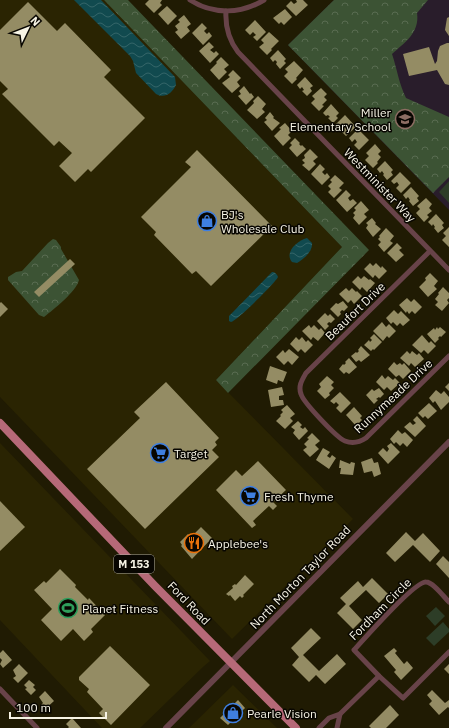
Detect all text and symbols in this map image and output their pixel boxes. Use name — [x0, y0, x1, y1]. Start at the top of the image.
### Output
north arrow — [8, 8, 48, 48]
text: N — [27, 13, 43, 29]
place label: Miller Elementary School — [290, 105, 392, 134]
school or university icon: Miller Elementary School — [394, 108, 416, 130]
street label: Westminister Way — [341, 145, 419, 225]
place label: BJ's Wholesale Club — [221, 207, 305, 236]
shop icon: BJ's Wholesale Club — [196, 210, 218, 232]
street label: Beaufort Drive — [322, 278, 388, 343]
street label: Runnymeade Drive — [351, 356, 436, 436]
supermarket icon: Target — [149, 442, 171, 464]
place label: Target — [174, 446, 208, 461]
supermarket icon: Fresh Thyme — [239, 485, 261, 507]
place label: Fresh Thyme — [264, 489, 334, 504]
street label: North Morton Taylor Road — [247, 522, 353, 632]
restaurant icon: Applebee's — [183, 532, 205, 554]
place label: Applebee's — [208, 536, 268, 551]
road number: M 153 — [114, 555, 154, 573]
street label: Fordham Circle — [346, 575, 414, 643]
street label: Ford Road — [165, 578, 213, 628]
sports icon: Planet Fitness — [57, 597, 79, 619]
place label: Planet Fitness — [82, 601, 158, 616]
scale bar — [10, 694, 106, 720]
text: 100 m — [16, 700, 51, 715]
shop icon: Pearle Vision — [222, 702, 244, 724]
place label: Pearle Vision — [247, 706, 317, 721]

